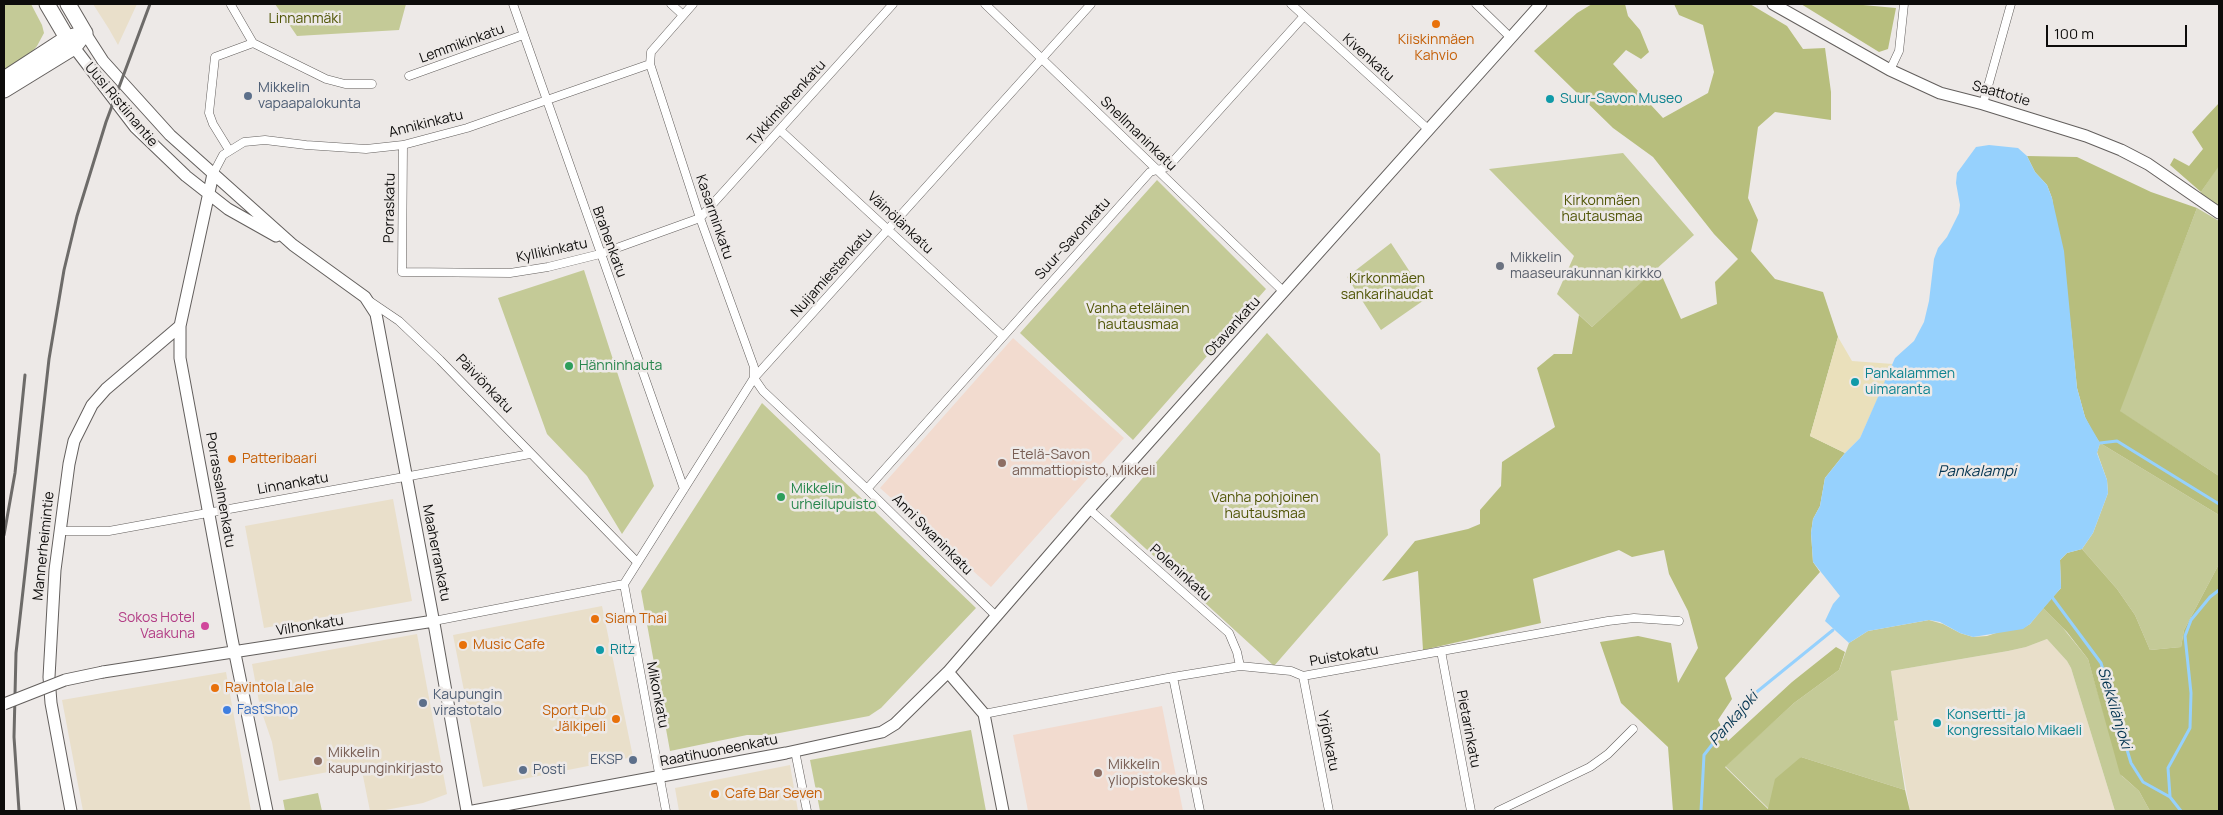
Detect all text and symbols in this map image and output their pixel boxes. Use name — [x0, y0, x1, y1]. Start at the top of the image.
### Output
park label: Linnanmäki — [268, 11, 342, 27]
scale bar — [2048, 15, 2189, 47]
marker: Kiiskinmäen Kahvio — [1430, 18, 1442, 30]
street label: Lemmikinkatu — [417, 21, 507, 67]
text: 100 m — [2054, 23, 2094, 44]
street label: Kivenkatu — [1339, 31, 1397, 85]
place label: Kiiskinmäen Kahvio — [1398, 32, 1474, 64]
street label: Tykkimiehenkatu — [744, 57, 830, 149]
street label: Uusi Ristiinantie — [81, 60, 161, 150]
street label: Saattotie — [1970, 78, 2032, 110]
place label: Mikkelin vapaapalokunta — [258, 80, 361, 112]
marker: Mikkelin vapaapalokunta — [242, 90, 254, 102]
place label: Suur-Savon Museo — [1560, 91, 1682, 107]
street label: Snellmaninkatu — [1096, 93, 1180, 175]
marker: Suur-Savon Museo — [1544, 93, 1556, 105]
street label: Annikinkatu — [387, 107, 465, 141]
street label: Kasarminkatu — [692, 172, 736, 262]
street label: Porraskatu — [381, 173, 399, 243]
street label: Väinölänkatu — [864, 188, 936, 258]
park label: Kirkonmäen hautausmaa — [1562, 193, 1642, 226]
street label: Suur-Savonkatu — [1032, 195, 1114, 283]
street label: Brahenkatu — [588, 204, 630, 280]
street label: Nuijamiestenkatu — [788, 225, 876, 321]
street label: Kyllikinkatu — [515, 235, 589, 267]
place label: Mikkelin maaseurakunnan kirkko — [1510, 250, 1662, 282]
marker: Mikkelin maaseurakunnan kirkko — [1494, 260, 1506, 272]
park label: Kirkonmäen sankarihaudat — [1341, 271, 1433, 304]
street label: Otavankatu — [1202, 294, 1264, 360]
park label: Vanha eteläinen hautausmaa — [1086, 301, 1190, 334]
street label: Päiviönkatu — [452, 351, 516, 417]
place label: Hänninhauta — [579, 358, 662, 374]
marker: Hänninhauta — [563, 360, 575, 372]
place label: Pankalammen uimaranta — [1865, 366, 1955, 398]
marker: Pankalammen uimaranta — [1849, 376, 1861, 388]
street label: Porrassalmenkatu — [202, 431, 238, 549]
place label: Etelä-Savon ammattiopisto, Mikkeli — [1012, 447, 1155, 480]
place label: Patteribaari — [242, 451, 317, 467]
marker: Patteribaari — [226, 453, 238, 465]
marker: Etelä-Savon ammattiopisto, Mikkeli — [996, 457, 1008, 469]
water label: Pankalampi — [1938, 463, 2016, 481]
street label: Linnankatu — [256, 469, 330, 499]
place label: Mikkelin urheilupuisto — [791, 481, 877, 514]
park label: Vanha pohjoinen hautausmaa — [1211, 490, 1319, 522]
street label: Mannerheimintie — [30, 491, 58, 601]
marker: Mikkelin urheilupuisto — [775, 491, 787, 503]
street label: Anni Swaninkatu — [888, 491, 976, 579]
street label: Maaherrankatu — [418, 503, 454, 603]
street label: Poleninkatu — [1146, 541, 1214, 605]
place label: Sokos Hotel Vaakuna — [118, 610, 195, 642]
place label: Siam Thai — [605, 611, 667, 627]
street label: Vilhonkatu — [275, 612, 345, 640]
marker: Siam Thai — [589, 613, 601, 625]
marker: Sokos Hotel Vaakuna — [199, 620, 211, 632]
place label: Music Cafe — [473, 637, 545, 653]
marker: Music Cafe — [457, 639, 469, 651]
place label: Ritz — [610, 642, 635, 658]
street label: Puistokatu — [1308, 642, 1380, 670]
marker: Ritz — [594, 644, 606, 656]
street label: Mikonkatu — [642, 660, 672, 730]
water label: Siekkilänjoki — [2093, 665, 2135, 751]
place label: Ravintola Lale — [225, 680, 314, 696]
marker: Ravintola Lale — [209, 682, 221, 694]
place label: Kaupungin virastotalo — [433, 687, 502, 720]
water label: Pankajoki — [1706, 688, 1762, 750]
street label: Pietarinkatu — [1452, 689, 1484, 769]
marker: Kaupungin virastotalo — [417, 697, 429, 709]
place label: FastShop — [237, 702, 298, 718]
place label: Sport Pub Jälkipeli — [542, 703, 606, 736]
marker: FastShop — [221, 704, 233, 716]
place label: Konsertti- ja kongressitalo Mikaeli — [1947, 707, 2082, 740]
street label: Yrjönkatu — [1314, 709, 1342, 773]
marker: Sport Pub Jälkipeli — [610, 713, 622, 725]
marker: Konsertti- ja kongressitalo Mikaeli — [1931, 717, 1943, 729]
street label: Raatihuoneenkatu — [659, 731, 779, 771]
place label: Mikkelin kaupunginkirjasto — [328, 745, 443, 778]
place label: EKSP — [590, 752, 623, 768]
marker: EKSP — [627, 754, 639, 766]
marker: Mikkelin kaupunginkirjasto — [312, 755, 324, 767]
place label: Mikkelin yliopistokeskus — [1108, 757, 1208, 790]
place label: Posti — [533, 762, 566, 778]
marker: Posti — [517, 764, 529, 776]
marker: Mikkelin yliopistokeskus — [1092, 767, 1104, 779]
place label: Cafe Bar Seven — [725, 786, 822, 802]
marker: Cafe Bar Seven — [709, 788, 721, 800]

